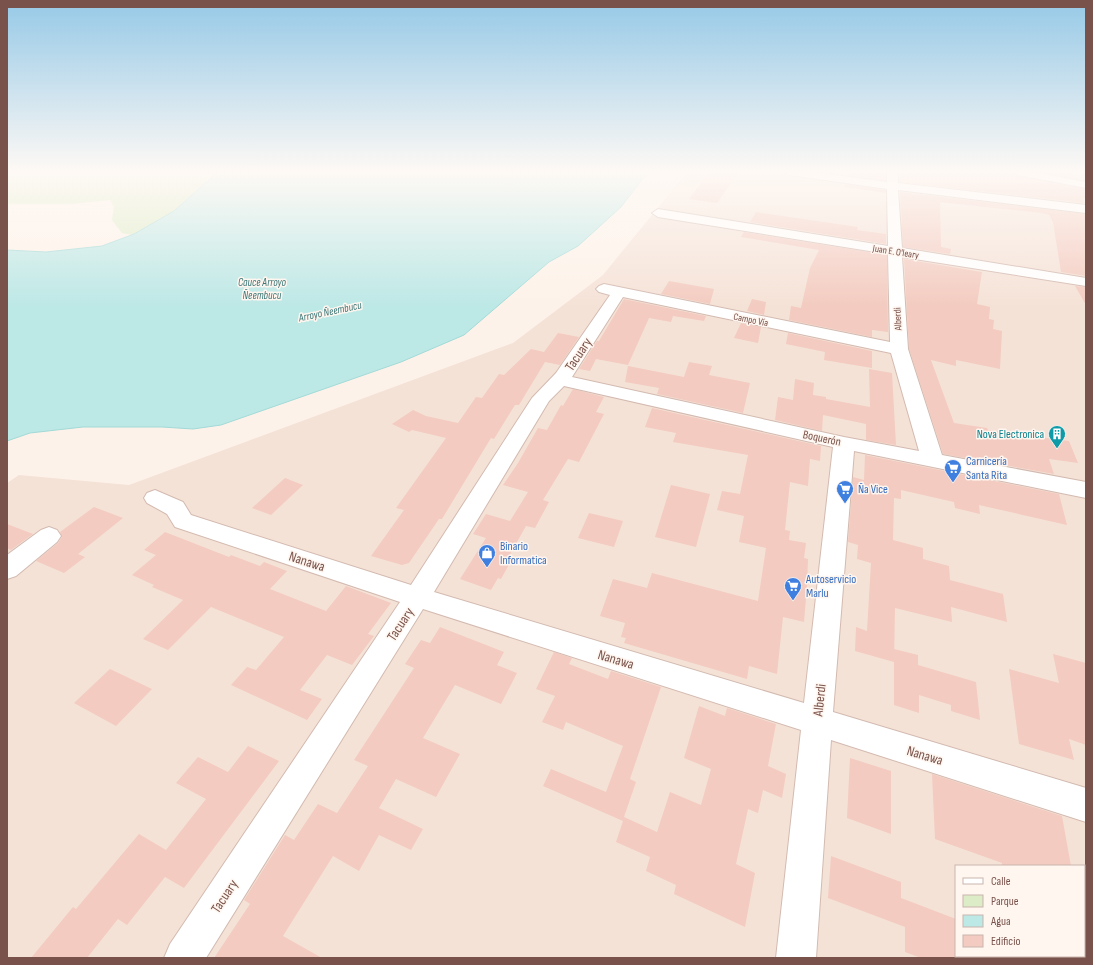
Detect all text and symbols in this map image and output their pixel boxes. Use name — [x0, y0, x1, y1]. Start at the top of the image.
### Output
street label: Juan E. O'leary — [871, 242, 920, 262]
water label: Cauce Arroyo Ñeembucu — [238, 276, 287, 302]
water label: Arroyo Ñeembucu — [296, 297, 363, 325]
street label: Alberdi — [891, 307, 905, 332]
street label: Campo Vía — [732, 311, 769, 329]
street label: Tacuary — [561, 334, 596, 374]
building icon: Nova Electronica — [1047, 424, 1067, 449]
street label: Boquerón — [801, 427, 842, 450]
place label: Nova Electronica — [977, 427, 1044, 442]
place label: Carnicería Santa Rita — [966, 454, 1007, 483]
supermarket icon: Carnicería Santa Rita — [943, 458, 963, 483]
supermarket icon: Ña Vice — [835, 479, 855, 504]
place label: Ña Vice — [858, 482, 888, 497]
place label: Binario Informatica — [500, 539, 547, 568]
shop icon: Binario Informatica — [477, 543, 497, 568]
street label: Nanawa — [287, 548, 327, 575]
place label: Autoservicio Marlu — [805, 572, 856, 601]
supermarket icon: Autoservicio Marlu — [783, 576, 803, 601]
street label: Tacuary — [383, 604, 418, 644]
street label: Nanawa — [596, 646, 636, 673]
street label: Alberdi — [809, 683, 830, 718]
street label: Nanawa — [905, 742, 945, 769]
legend — [955, 865, 1085, 957]
text: Calle — [991, 874, 1011, 889]
street label: Tacuary — [207, 876, 242, 916]
text: Parque — [991, 894, 1019, 909]
text: Agua — [990, 914, 1011, 929]
text: Edificio — [991, 934, 1020, 949]

